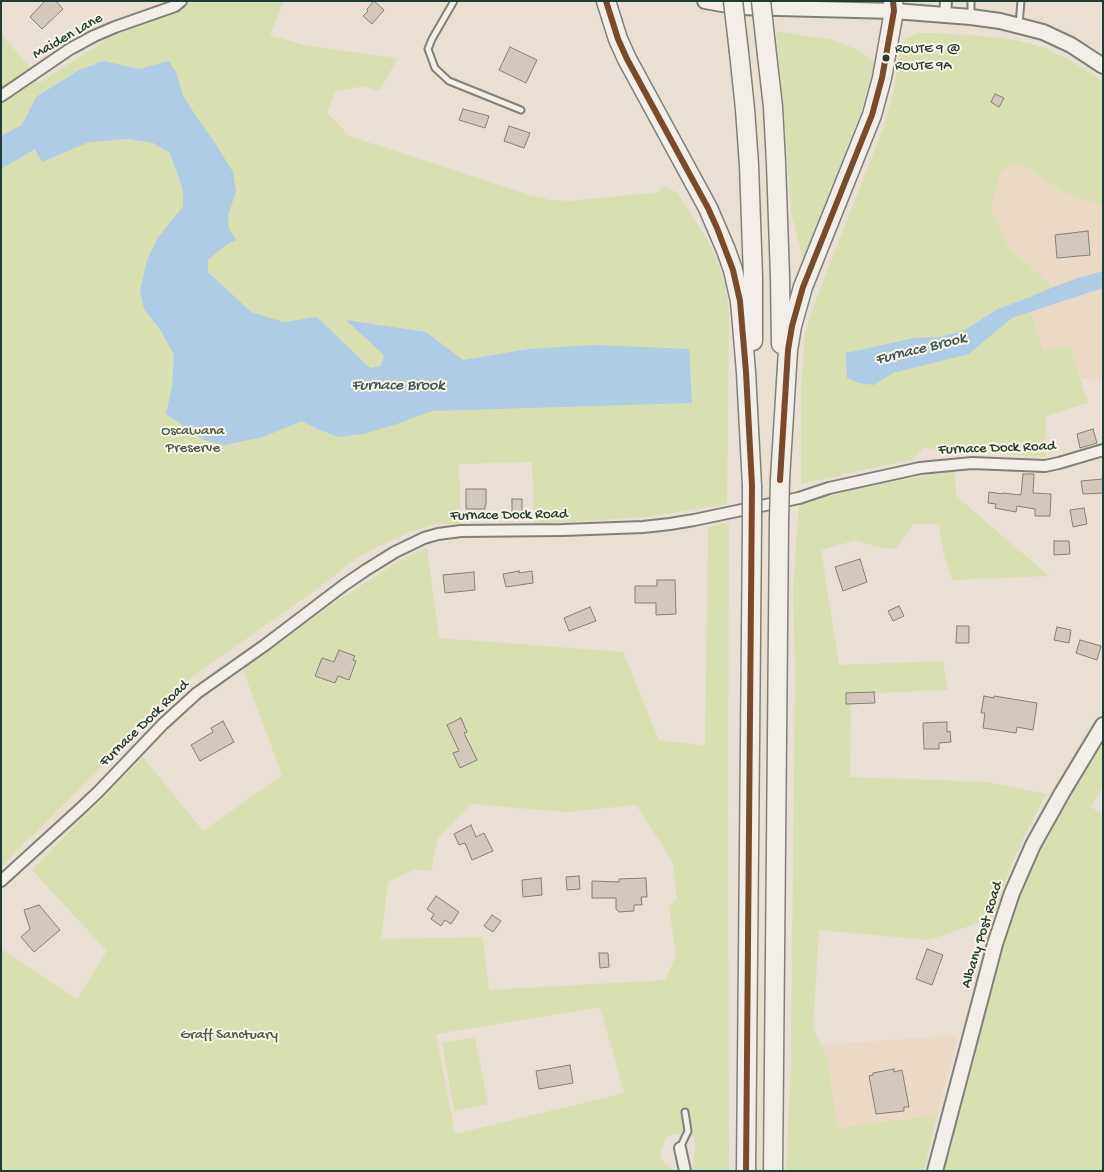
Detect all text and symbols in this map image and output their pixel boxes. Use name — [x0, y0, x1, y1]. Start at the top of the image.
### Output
street label: Maiden Lane — [30, 10, 106, 64]
place label: ROUTE 9 @ ROUTE 9A — [895, 42, 960, 74]
marker: ROUTE 9 @ ROUTE 9A — [881, 53, 891, 63]
water label: Furnace Brook — [874, 329, 968, 371]
water label: Furnace Brook — [352, 377, 444, 397]
park label: Oscawana Preserve — [161, 423, 225, 458]
street label: Furnace Dock Road — [938, 438, 1056, 460]
street label: Furnace Dock Road — [450, 506, 568, 526]
street label: Furnace Dock Road — [96, 677, 194, 771]
street label: Albany Post Road — [958, 880, 1008, 990]
park label: Graff Sanctuary — [180, 1027, 278, 1045]

